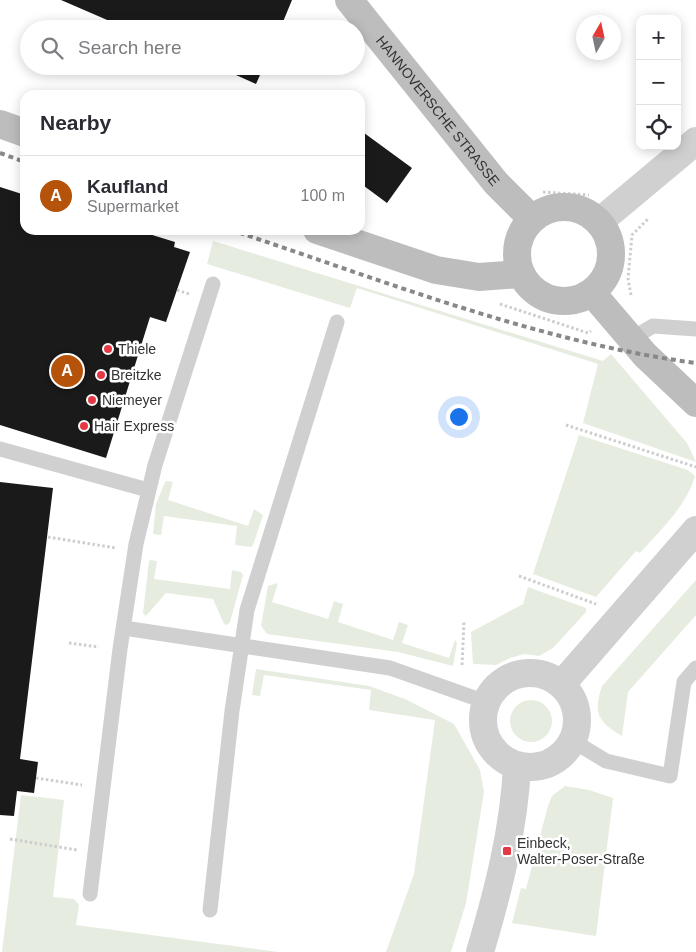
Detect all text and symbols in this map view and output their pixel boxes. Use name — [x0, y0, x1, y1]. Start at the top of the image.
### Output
north arrow — [576, 15, 621, 60]
map controls — [636, 15, 681, 150]
button: + — [636, 15, 681, 60]
search box — [20, 20, 365, 75]
street label: HANNOVERSCHE STRASSE — [373, 33, 503, 189]
icon: search — [38, 34, 66, 62]
text: Search here — [78, 37, 182, 58]
button: − — [636, 60, 681, 105]
button: locate — [636, 105, 681, 150]
text: Nearby — [40, 111, 111, 134]
text: Kaufland — [87, 176, 168, 197]
text: A — [50, 187, 62, 204]
text: 100 m — [301, 187, 345, 204]
text: Supermarket — [87, 198, 179, 215]
place label: Thiele — [118, 341, 156, 357]
marker: Thiele — [102, 343, 114, 355]
pin: A — [51, 352, 83, 390]
place label: Breitzke — [111, 367, 162, 383]
marker: Breitzke — [95, 369, 107, 381]
place label: Niemeyer — [102, 392, 162, 408]
marker: Niemeyer — [86, 394, 98, 406]
your location — [446, 404, 472, 430]
place label: Hair Express — [94, 418, 174, 434]
marker: Hair Express — [78, 420, 90, 432]
place label: Einbeck, Walter-Poser-Straße — [517, 835, 645, 867]
marker: Einbeck, Walter-Poser-Straße — [501, 845, 513, 857]

